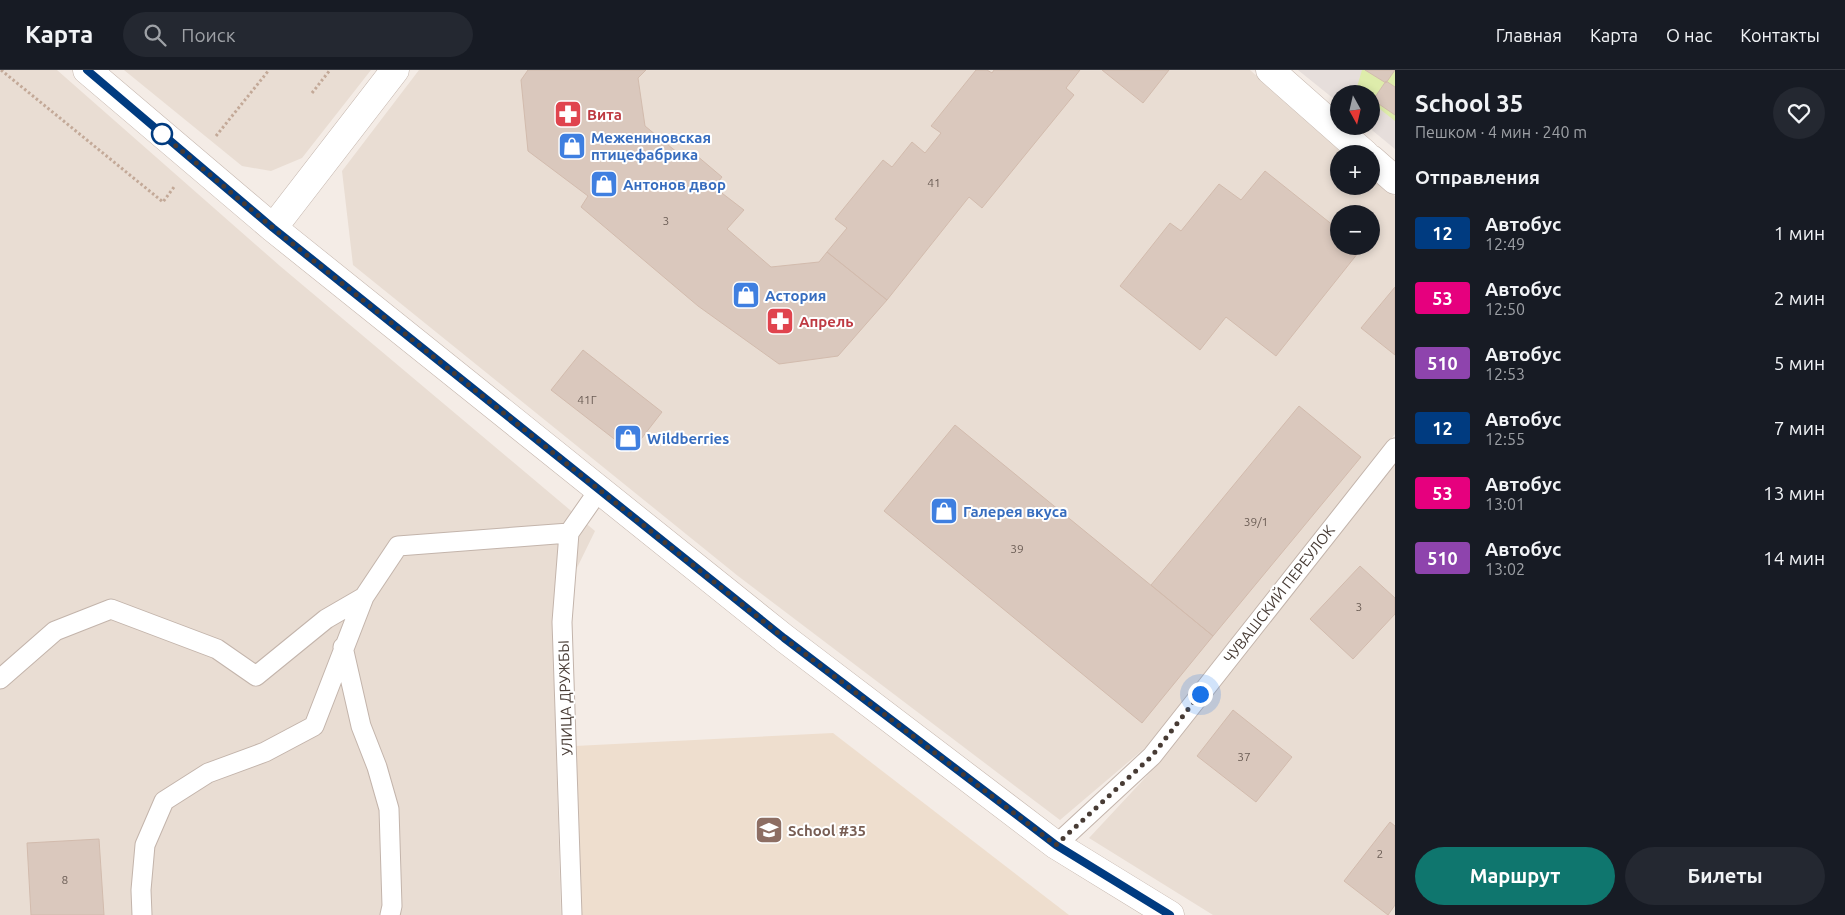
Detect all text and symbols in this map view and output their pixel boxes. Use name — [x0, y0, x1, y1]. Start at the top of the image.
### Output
search box — [123, 12, 473, 57]
text: Карта — [25, 21, 93, 48]
icon: search — [141, 21, 169, 49]
text: Поиск — [181, 24, 235, 46]
text: Главная — [1496, 25, 1562, 45]
text: Карта — [1590, 25, 1638, 45]
text: О нас — [1666, 25, 1712, 45]
text: Контакты — [1740, 25, 1820, 45]
north arrow — [1330, 85, 1380, 135]
map controls — [1330, 85, 1380, 255]
button: heart — [1773, 87, 1825, 139]
text: School 35 — [1415, 90, 1523, 117]
pharmacy icon: Вита — [553, 99, 583, 129]
place label: Вита — [587, 106, 622, 123]
unlabelled marker — [151, 123, 173, 145]
text: Пешком · 4 мин · 240 m — [1415, 123, 1587, 141]
place label: Межениновская птицефабрика — [591, 129, 711, 163]
shop icon: Межениновская птицефабрика — [557, 131, 587, 161]
button: + — [1330, 145, 1380, 195]
text: Отправления — [1415, 166, 1540, 188]
shop icon: Антонов двор — [589, 169, 619, 199]
place label: Антонов двор — [623, 176, 726, 193]
house number: 41 — [927, 176, 941, 189]
button: − — [1330, 205, 1380, 255]
text: Автобус — [1485, 213, 1561, 235]
house number: 3 — [663, 214, 669, 227]
text: 1 мин — [1774, 222, 1825, 244]
text: 12 — [1432, 223, 1453, 243]
text: 12:49 — [1485, 235, 1525, 253]
text: Автобус — [1485, 278, 1561, 300]
shop icon: Астория — [731, 280, 761, 310]
place label: Астория — [765, 287, 826, 304]
text: 2 мин — [1774, 287, 1825, 309]
text: 53 — [1432, 288, 1453, 308]
text: 12:50 — [1485, 300, 1525, 318]
pharmacy icon: Апрель — [765, 306, 795, 336]
place label: Апрель — [799, 313, 854, 330]
text: Автобус — [1485, 343, 1561, 365]
text: 5 мин — [1774, 352, 1825, 374]
text: 510 — [1427, 353, 1458, 373]
text: 12:53 — [1485, 365, 1525, 383]
house number: 41Г — [577, 393, 597, 406]
text: Автобус — [1485, 408, 1561, 430]
text: 7 мин — [1774, 417, 1825, 439]
text: 12 — [1432, 418, 1453, 438]
shop icon: Wildberries — [613, 423, 643, 453]
place label: Wildberries — [647, 430, 729, 447]
text: 12:55 — [1485, 430, 1525, 448]
text: Автобус — [1485, 473, 1561, 495]
text: 13 мин — [1763, 482, 1825, 504]
text: 53 — [1432, 483, 1453, 503]
text: 13:01 — [1485, 495, 1525, 513]
shop icon: Галерея вкуса — [929, 496, 959, 526]
place label: Галерея вкуса — [963, 503, 1067, 520]
house number: 39/1 — [1244, 515, 1268, 528]
street label: ЧУВАШСКИЙ ПЕРЕУЛОК — [1220, 522, 1338, 666]
text: Автобус — [1485, 538, 1561, 560]
house number: 39 — [1010, 542, 1024, 555]
text: 14 мин — [1763, 547, 1825, 569]
text: 510 — [1427, 548, 1458, 568]
text: 13:02 — [1485, 560, 1525, 578]
house number: 3 — [1356, 600, 1362, 613]
street label: УЛИЦА ДРУЖБЫ — [554, 640, 576, 756]
your location — [1188, 682, 1213, 707]
house number: 37 — [1237, 750, 1251, 763]
school or university icon: School #35 — [754, 815, 784, 845]
place label: School #35 — [788, 822, 866, 839]
house number: 2 — [1377, 847, 1383, 860]
button: Маршрут — [1415, 847, 1615, 905]
button: Билеты — [1625, 847, 1825, 905]
house number: 8 — [62, 873, 69, 886]

